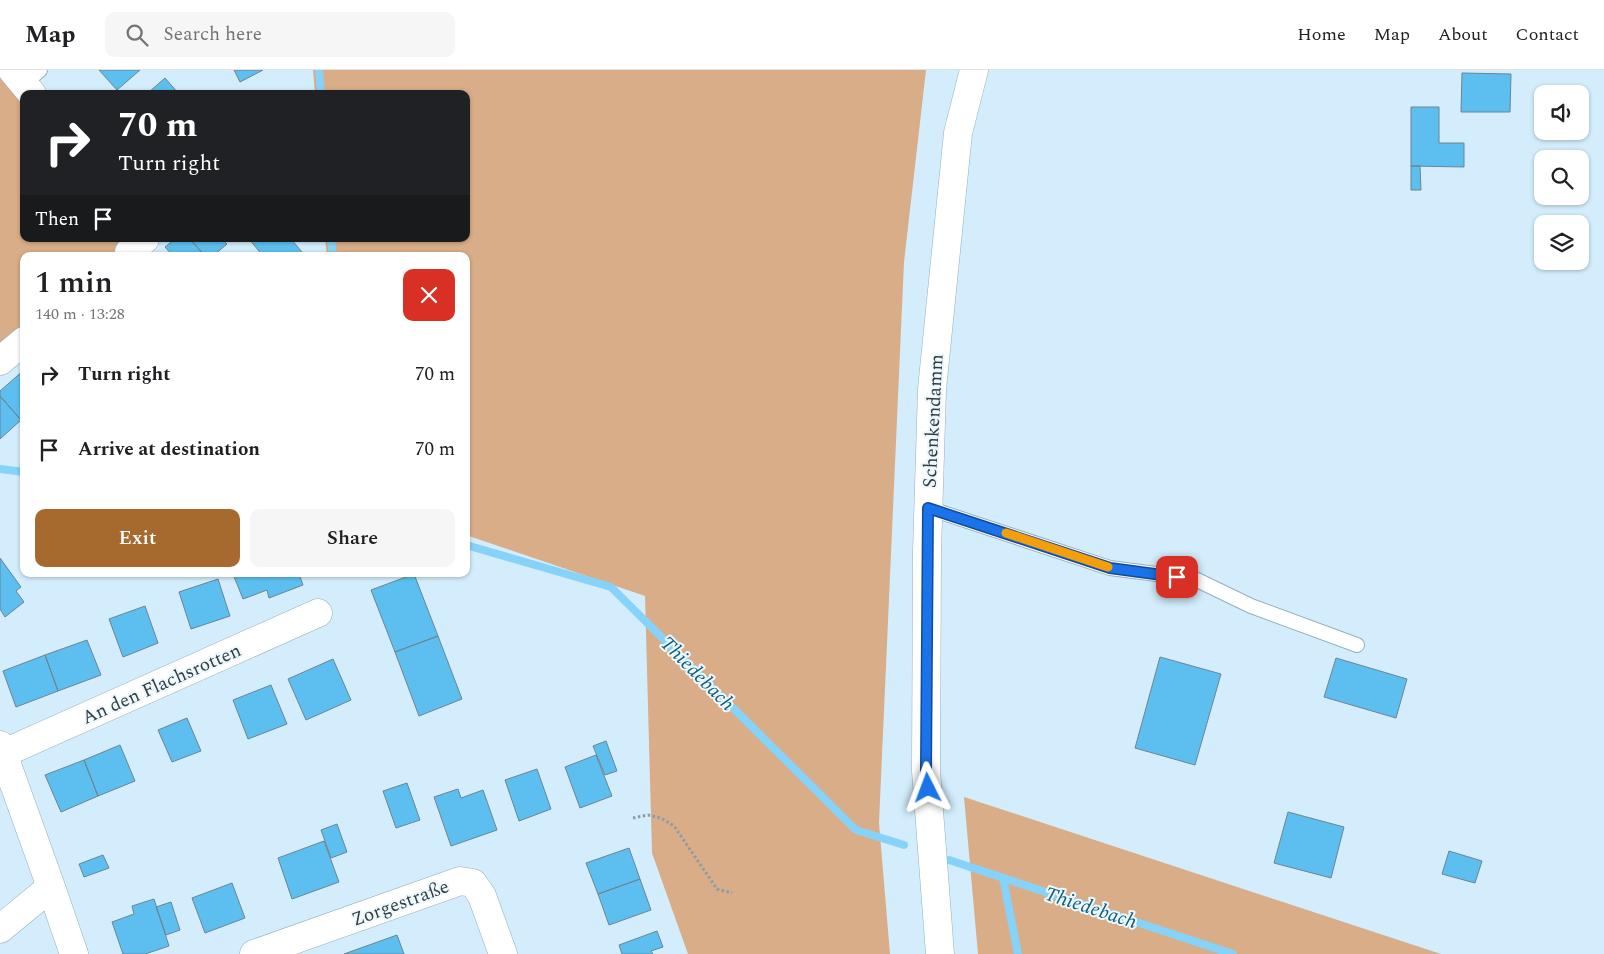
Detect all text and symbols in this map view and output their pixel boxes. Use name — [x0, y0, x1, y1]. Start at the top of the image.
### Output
search box — [105, 12, 455, 57]
text: Map — [25, 17, 75, 53]
text: Search here — [163, 20, 262, 49]
icon: search — [123, 21, 151, 49]
text: Home — [1297, 21, 1346, 48]
text: Map — [1374, 21, 1410, 48]
text: About — [1438, 21, 1488, 48]
text: Contact — [1516, 21, 1579, 48]
map controls — [1534, 85, 1589, 270]
button: sound — [1534, 85, 1589, 140]
text: 70 m — [118, 99, 198, 152]
icon: right — [35, 110, 100, 175]
text: Turn right — [118, 147, 220, 180]
button: search — [1534, 150, 1589, 205]
text: Then — [35, 205, 79, 234]
icon: arrive — [89, 205, 117, 233]
button: layers — [1534, 215, 1589, 270]
text: 1 min — [35, 260, 113, 306]
button: close — [403, 269, 455, 321]
text: 140 m · 13:28 — [35, 302, 125, 326]
street label: Schenkendamm — [916, 353, 951, 489]
text: Turn right — [78, 360, 171, 389]
text: 70 m — [415, 360, 455, 389]
icon: right — [35, 361, 63, 389]
text: Arrive at destination — [78, 435, 260, 464]
text: 70 m — [415, 435, 455, 464]
icon: arrive — [35, 436, 63, 464]
button: Exit — [35, 509, 240, 567]
button: Share — [250, 509, 455, 567]
pin — [1156, 556, 1198, 598]
icon: arrive — [1163, 563, 1191, 591]
water label: Thiedebach — [653, 629, 742, 718]
street label: An den Flachsrotten — [77, 636, 246, 733]
position arrow — [901, 761, 953, 813]
street label: Zorgestraße — [348, 872, 453, 934]
water label: Thiedebach — [1041, 879, 1141, 937]

